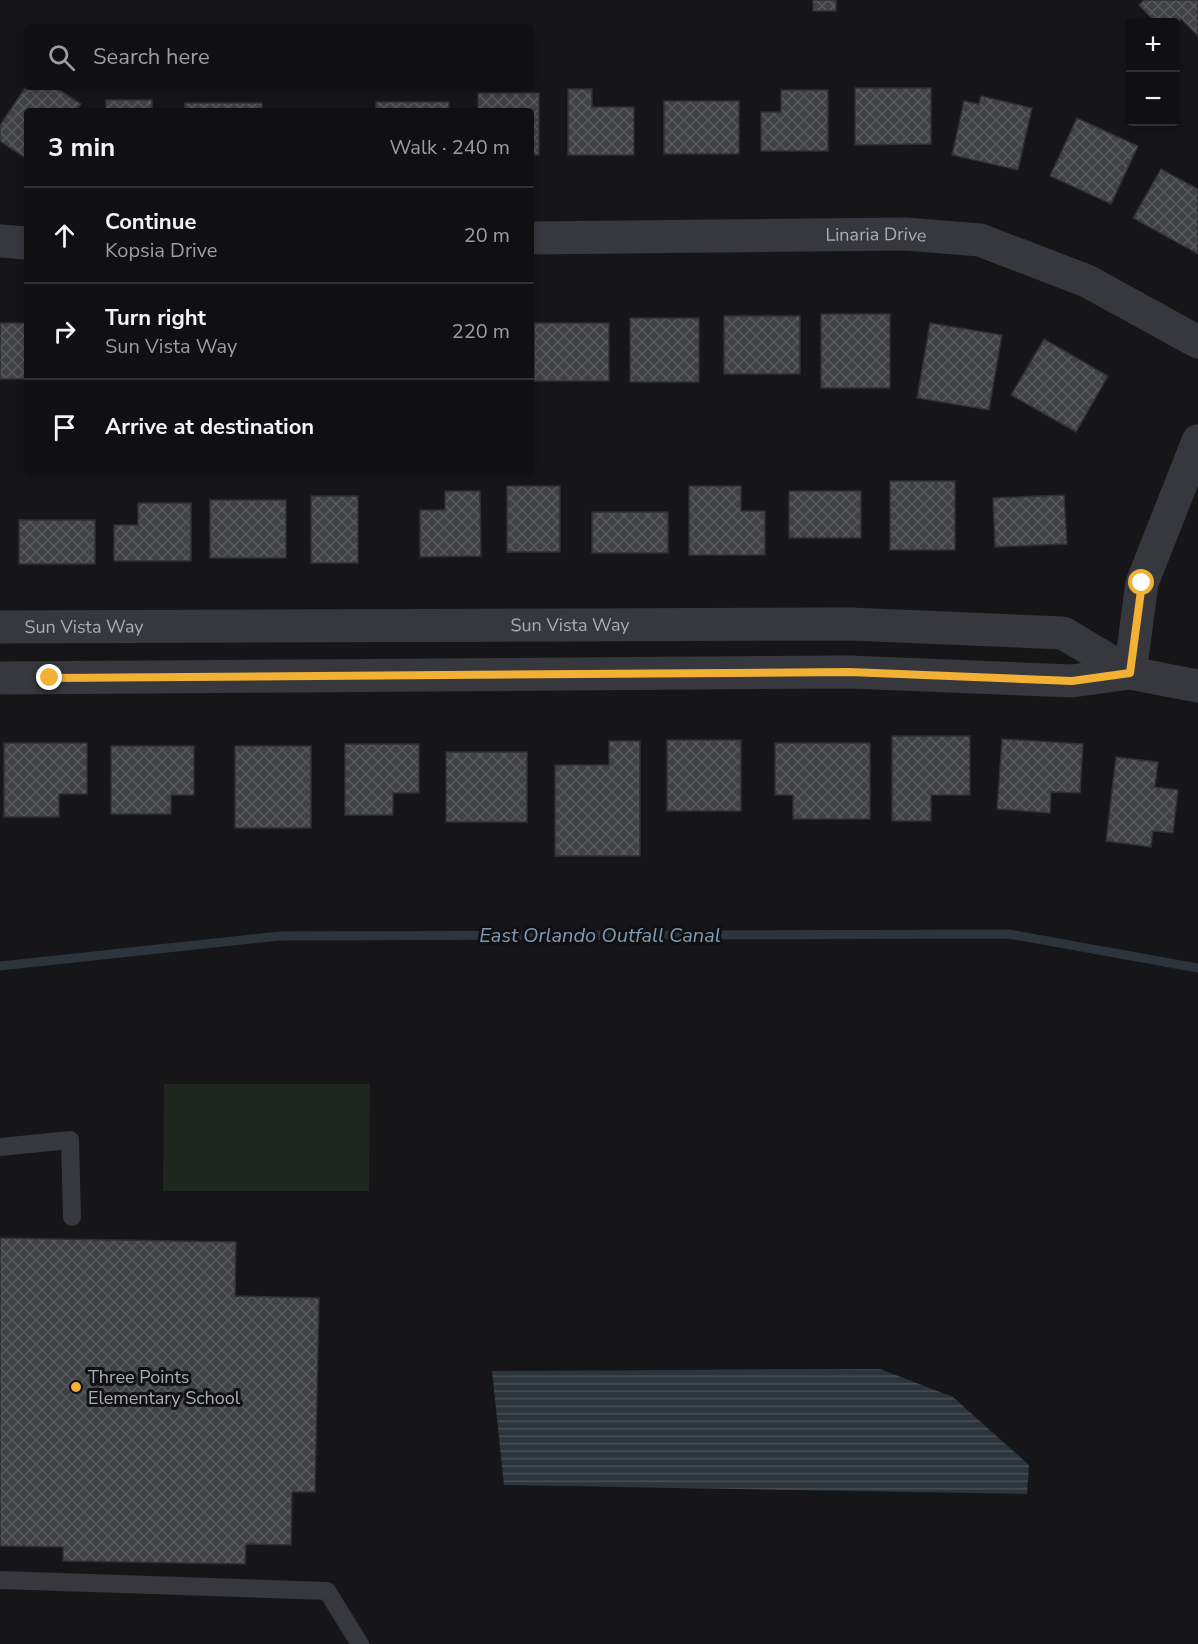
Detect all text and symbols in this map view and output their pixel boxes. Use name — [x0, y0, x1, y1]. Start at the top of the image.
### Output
map controls — [1126, 18, 1180, 126]
button: + — [1126, 18, 1180, 72]
search box — [24, 24, 534, 90]
icon: search — [45, 41, 78, 74]
text: Search here — [93, 42, 210, 72]
button: − — [1126, 72, 1180, 126]
text: 3 min — [48, 130, 115, 165]
text: Walk · 240 m — [390, 134, 510, 161]
text: Continue — [105, 207, 196, 237]
icon: ahead — [48, 219, 81, 252]
text: 20 m — [464, 222, 510, 249]
street label: Linaria Drive — [825, 222, 928, 248]
text: Kopsia Drive — [105, 237, 218, 264]
text: Turn right — [105, 303, 206, 333]
icon: right — [48, 315, 81, 348]
text: 220 m — [452, 318, 510, 345]
text: Sun Vista Way — [105, 333, 237, 360]
icon: arrive — [48, 411, 81, 444]
text: Arrive at destination — [105, 412, 314, 442]
route start — [1128, 569, 1154, 595]
street label: Sun Vista Way — [510, 613, 630, 637]
street label: Sun Vista Way — [24, 614, 144, 639]
route end — [36, 664, 62, 690]
water label: East Orlando Outfall Canal — [479, 922, 721, 949]
place label: Three Points Elementary School — [88, 1365, 241, 1410]
marker: Three Points Elementary School — [69, 1380, 83, 1394]

